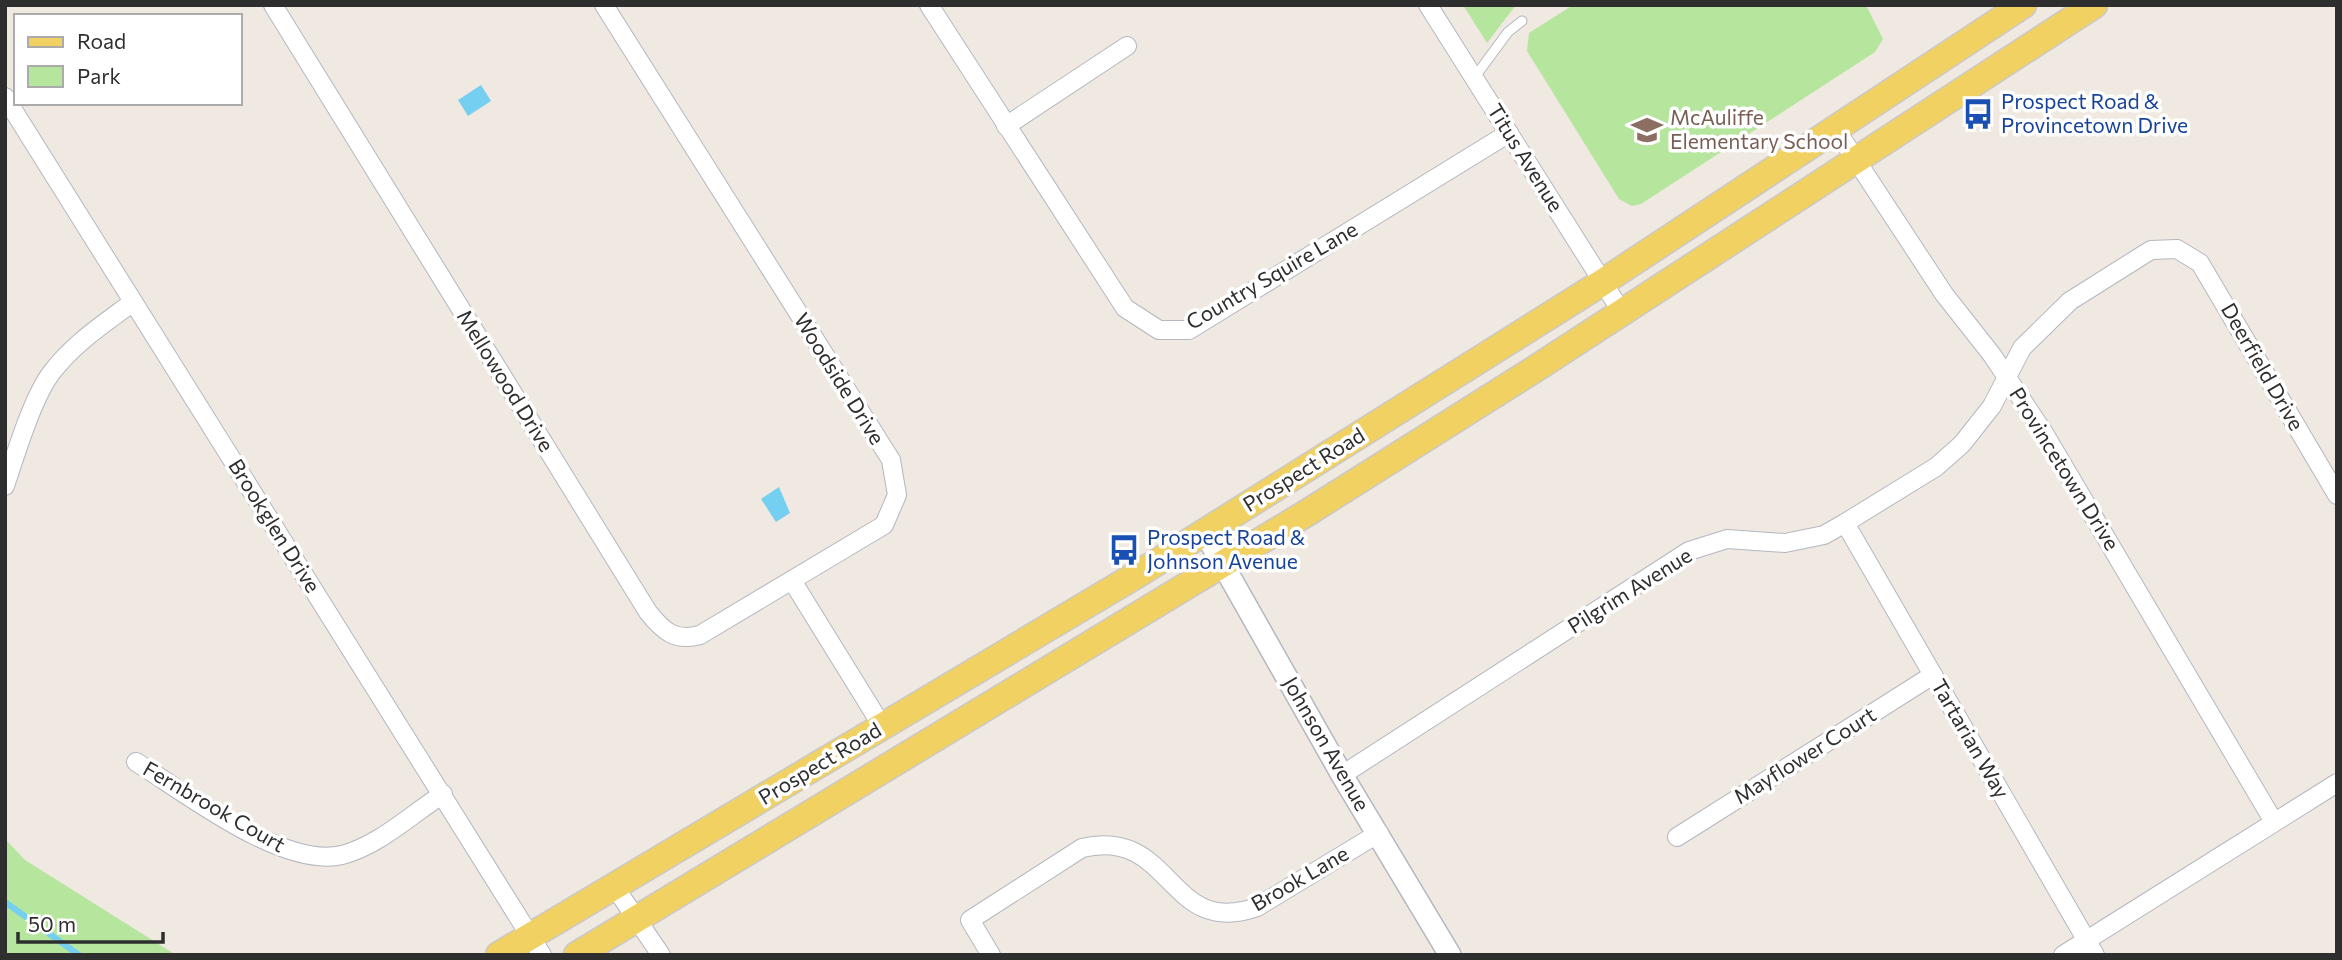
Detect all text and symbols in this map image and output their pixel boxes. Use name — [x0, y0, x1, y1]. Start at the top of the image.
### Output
legend — [14, 14, 242, 105]
text: Road — [77, 28, 126, 53]
text: Park — [77, 63, 121, 88]
place label: Prospect Road & Provincetown Drive — [2001, 88, 2188, 137]
bus stop icon: Prospect Road & Provincetown Drive — [1961, 97, 1995, 131]
street label: Titus Avenue — [1483, 99, 1569, 216]
place label: McAuliffe Elementary School — [1670, 104, 1848, 153]
school or university icon: McAuliffe Elementary School — [1630, 113, 1664, 147]
street label: Country Squire Lane — [1181, 215, 1361, 334]
street label: Deerfield Drive — [2217, 298, 2310, 434]
street label: Mellowood Drive — [453, 305, 560, 456]
street label: Woodside Drive — [790, 308, 891, 448]
street label: Provincetown Drive — [2005, 382, 2125, 554]
street label: Prospect Road — [1238, 421, 1369, 516]
street label: Brookglen Drive — [224, 454, 326, 597]
place label: Prospect Road & Johnson Avenue — [1147, 524, 1306, 573]
bus stop icon: Prospect Road & Johnson Avenue — [1107, 533, 1141, 567]
street label: Pilgrim Avenue — [1563, 542, 1696, 638]
street label: Johnson Avenue — [1279, 672, 1376, 815]
street label: Tartarian Way — [1927, 674, 2016, 802]
street label: Mayflower Court — [1728, 701, 1880, 808]
street label: Prospect Road — [753, 716, 885, 809]
street label: Fernbrook Court — [139, 755, 290, 856]
street label: Brook Lane — [1246, 840, 1352, 916]
scale bar — [18, 900, 163, 944]
text: 50 m — [28, 911, 76, 936]

